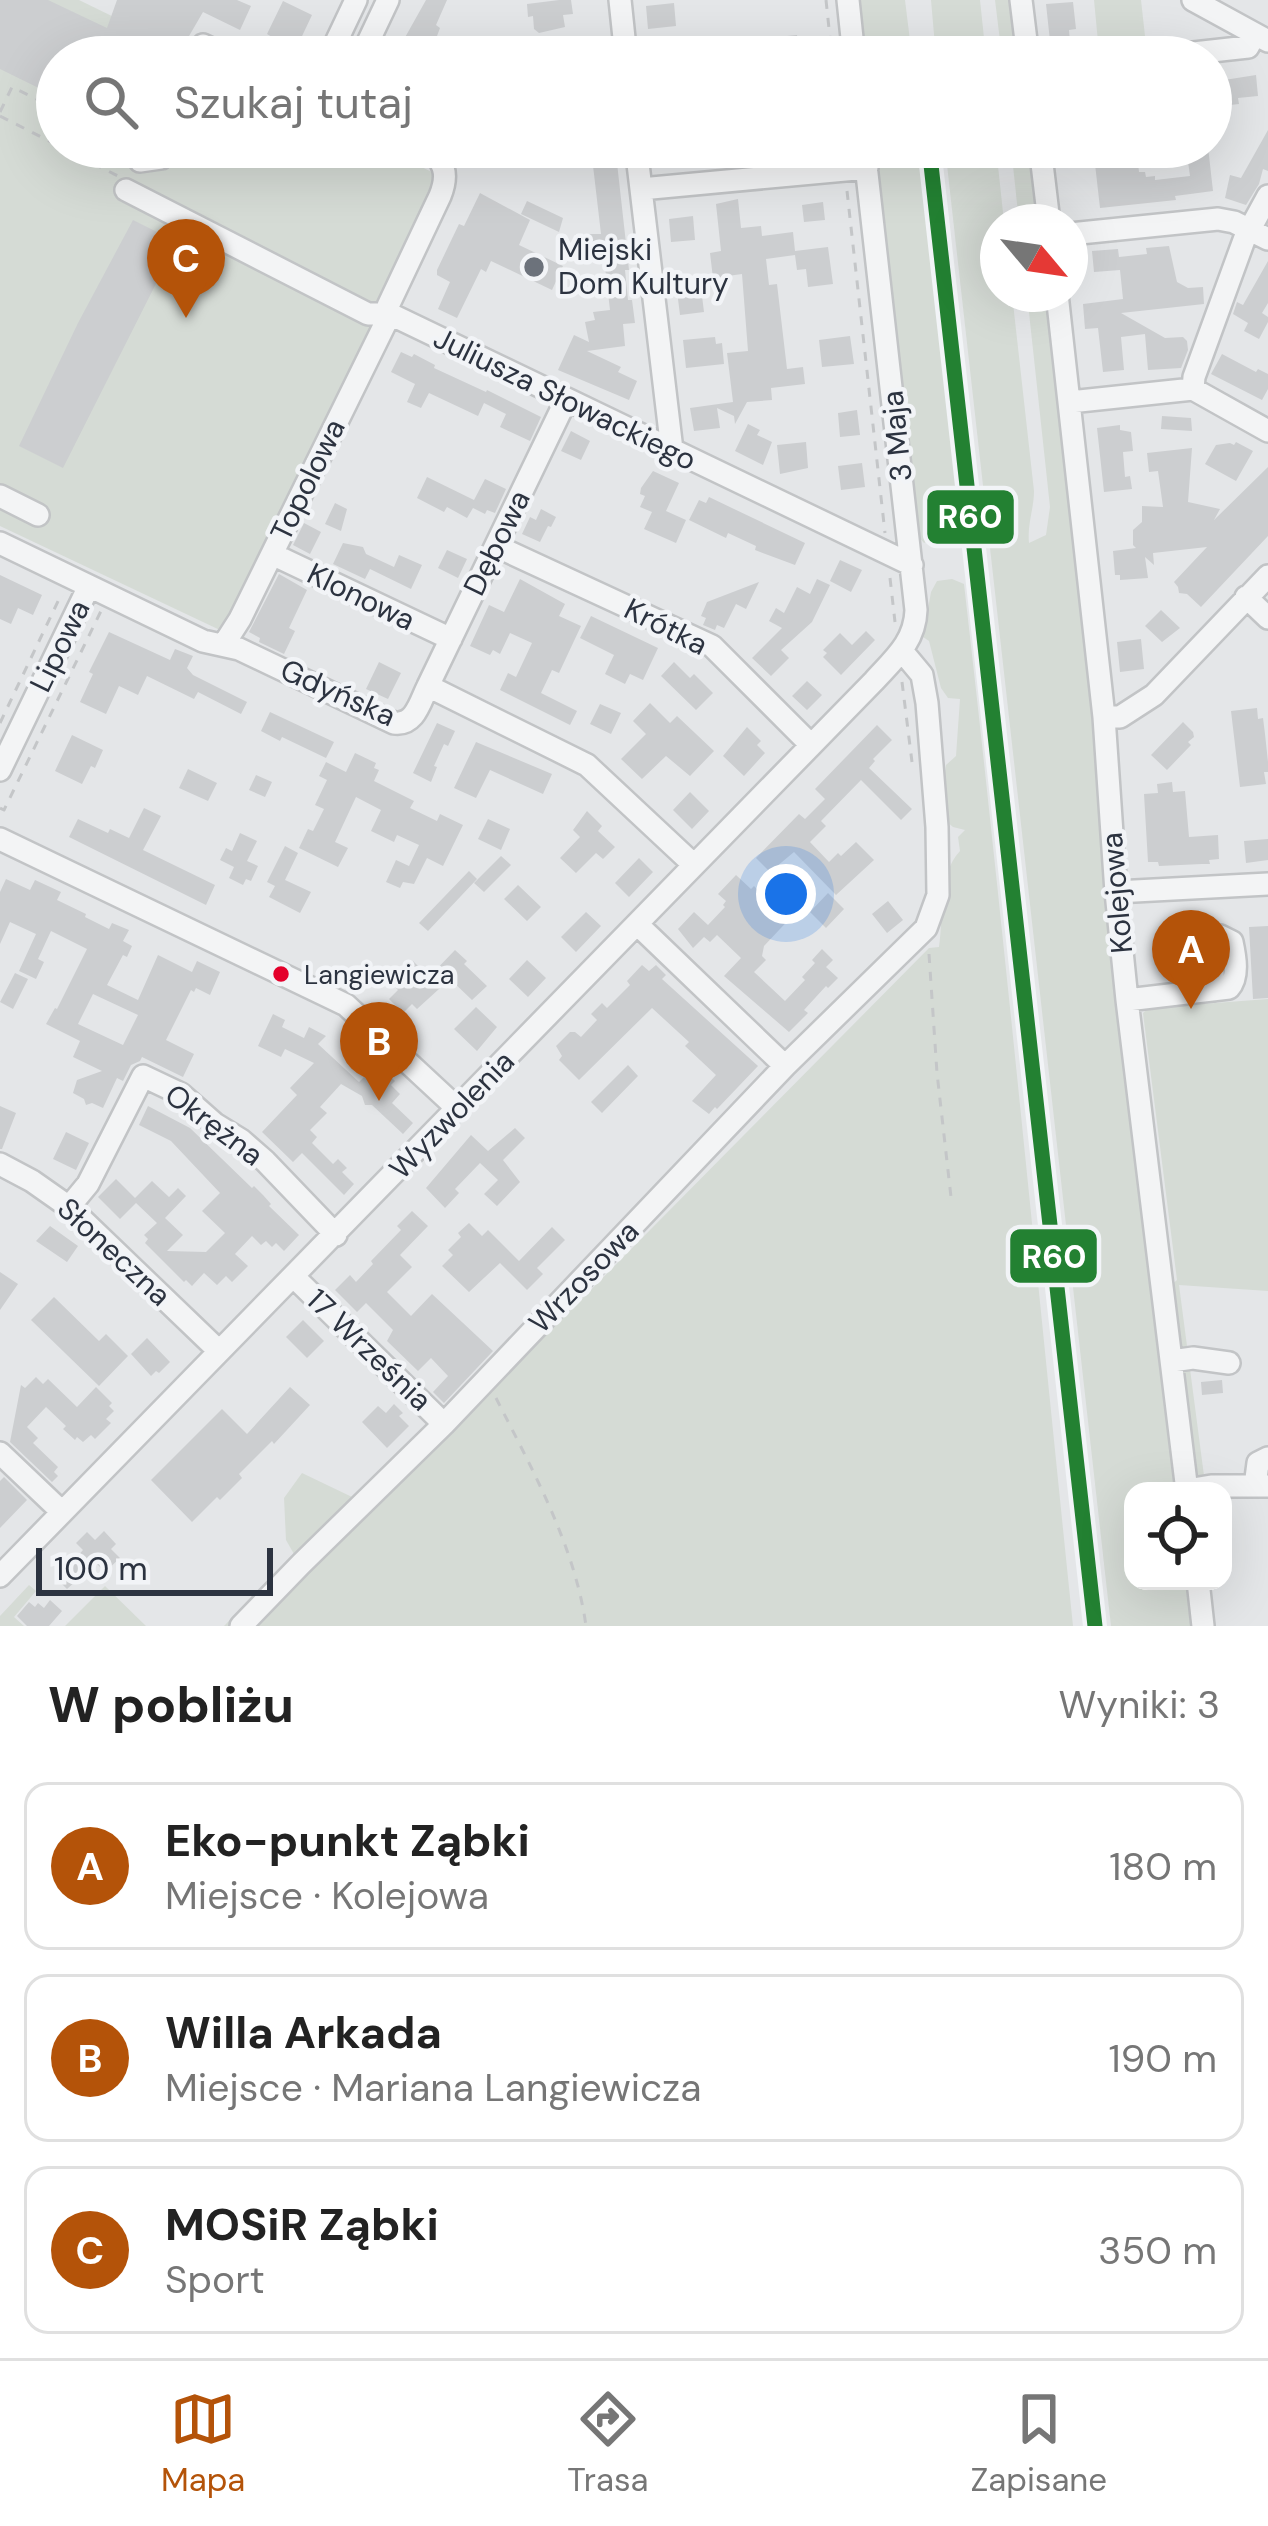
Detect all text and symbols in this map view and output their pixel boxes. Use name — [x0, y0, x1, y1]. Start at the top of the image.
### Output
search box — [36, 36, 1232, 168]
icon: search — [78, 69, 144, 135]
text: Szukaj tutaj — [174, 73, 413, 132]
north arrow — [980, 204, 1088, 312]
pin: C — [147, 219, 225, 318]
place label: Miejski Dom Kultury — [558, 230, 729, 303]
marker: Miejski Dom Kultury — [521, 254, 547, 280]
street label: Juliusza Słowackiego — [427, 318, 703, 479]
street label: 3 Maja — [872, 389, 921, 483]
street label: Topolowa — [261, 412, 354, 547]
street label: Dębowa — [454, 484, 539, 602]
line badge: R60 — [925, 488, 1016, 546]
text: R60 — [938, 495, 1002, 538]
street label: Klonowa — [301, 554, 422, 639]
street label: Krótka — [618, 589, 714, 664]
street label: Lipowa — [21, 593, 98, 698]
street label: Gdyńska — [275, 650, 402, 735]
street label: Kolejowa — [1092, 831, 1141, 955]
your location — [756, 864, 816, 924]
pin: A — [1152, 910, 1230, 1009]
place label: Langiewicza — [304, 957, 454, 992]
marker: Langiewicza — [270, 963, 292, 985]
pin: B — [340, 1002, 418, 1101]
street label: Wyzwolenia — [381, 1042, 523, 1187]
street label: Okrężna — [157, 1075, 271, 1174]
street label: Słoneczna — [49, 1189, 179, 1314]
street label: Wrzosowa — [520, 1212, 647, 1341]
line badge: R60 — [1008, 1227, 1099, 1285]
text: R60 — [1022, 1235, 1086, 1278]
street label: 17 Września — [298, 1280, 440, 1419]
map controls — [1124, 1482, 1232, 1590]
button: locate — [1124, 1482, 1232, 1590]
scale bar — [36, 1542, 273, 1595]
text: 100 m — [54, 1547, 148, 1590]
text: W pobliżu — [48, 1671, 294, 1738]
text: Wyniki: 3 — [1059, 1679, 1220, 1730]
text: Eko-punkt Ząbki — [165, 1811, 530, 1870]
text: A — [76, 1841, 104, 1892]
text: 180 m — [1109, 1841, 1217, 1892]
text: Miejsce · Kolejowa — [165, 1870, 489, 1921]
text: Willa Arkada — [165, 2003, 442, 2062]
text: B — [78, 2033, 102, 2084]
text: 190 m — [1109, 2033, 1217, 2084]
text: Miejsce · Mariana Langiewicza — [165, 2062, 701, 2113]
text: MOSiR Ząbki — [165, 2195, 439, 2254]
text: C — [76, 2225, 104, 2276]
text: 350 m — [1098, 2225, 1217, 2276]
text: Sport — [165, 2254, 265, 2305]
tab: Mapa — [161, 2386, 245, 2501]
tab: Trasa — [567, 2386, 649, 2501]
tab: Zapisane — [970, 2386, 1107, 2501]

